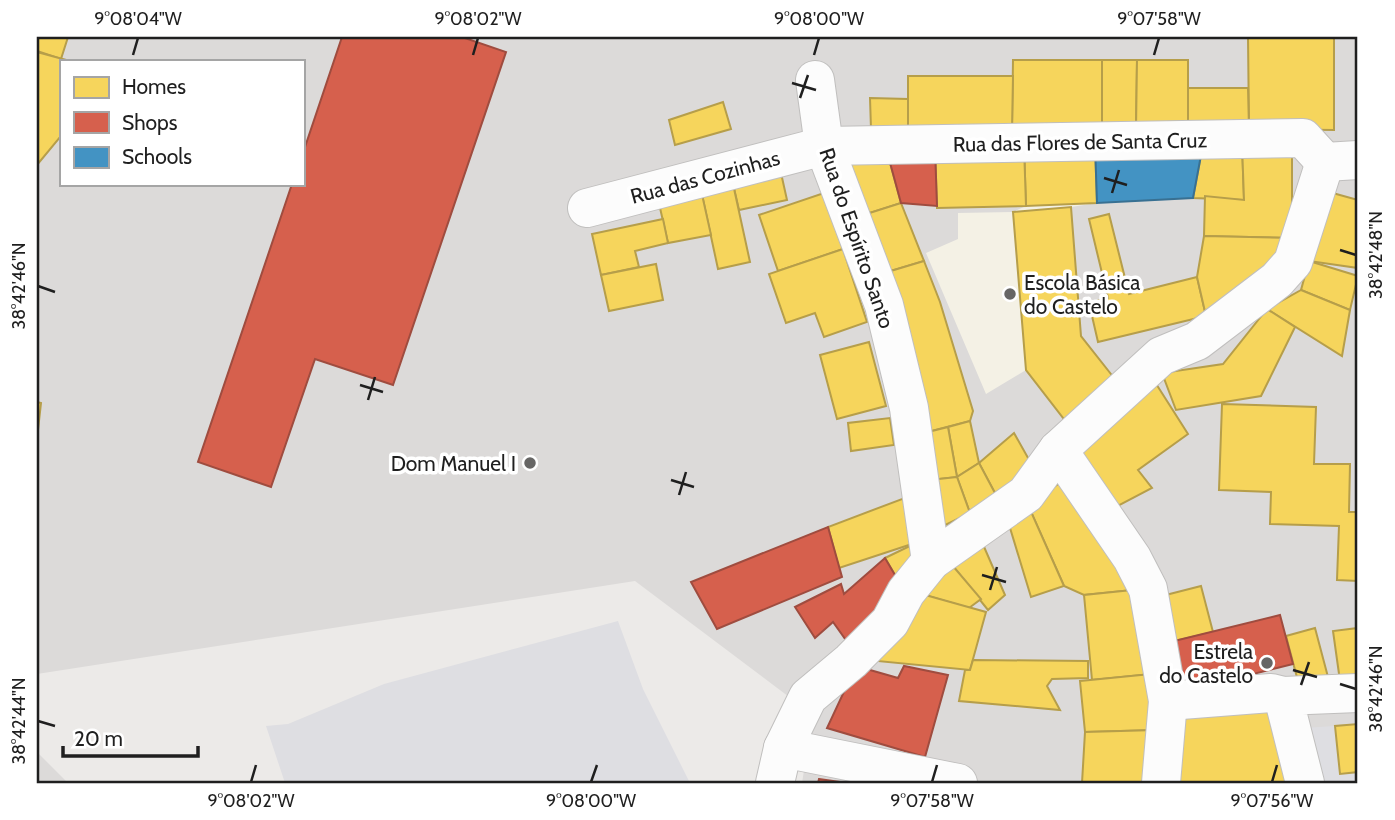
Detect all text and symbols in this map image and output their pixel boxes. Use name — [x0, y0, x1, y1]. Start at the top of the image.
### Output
text: 9°08'04"W — [94, 8, 182, 30]
text: 9°08'02"W — [435, 8, 521, 30]
text: 9°08'00"W — [774, 8, 864, 30]
text: 9°07'58"W — [1117, 8, 1201, 30]
legend — [60, 60, 304, 186]
text: Homes — [122, 74, 186, 99]
text: Shops — [122, 110, 178, 135]
street label: Rua das Flores de Santa Cruz — [953, 127, 1208, 157]
text: Schools — [122, 144, 192, 169]
street label: Rua do Espírito Santo — [814, 144, 900, 332]
street label: Rua das Cozinhas — [628, 145, 783, 209]
text: 38°42'48"N — [1365, 211, 1387, 299]
text: 38°42'46"N — [8, 242, 30, 330]
place label: Escola Básica do Castelo — [1024, 270, 1140, 319]
marker: Escola Básica do Castelo — [1002, 286, 1018, 302]
place label: Dom Manuel I — [391, 451, 516, 476]
marker: Dom Manuel I — [522, 455, 538, 471]
place label: Estrela do Castelo — [1159, 639, 1253, 688]
text: 38°42'46"N — [1365, 645, 1387, 733]
marker: Estrela do Castelo — [1259, 655, 1275, 671]
text: 38°42'44"N — [8, 677, 30, 765]
scale bar — [63, 715, 198, 759]
text: 20 m — [74, 726, 123, 751]
text: 9°08'02"W — [208, 790, 294, 812]
text: 9°08'00"W — [546, 790, 636, 812]
text: 9°07'58"W — [890, 790, 974, 812]
text: 9°07'56"W — [1231, 790, 1313, 812]

